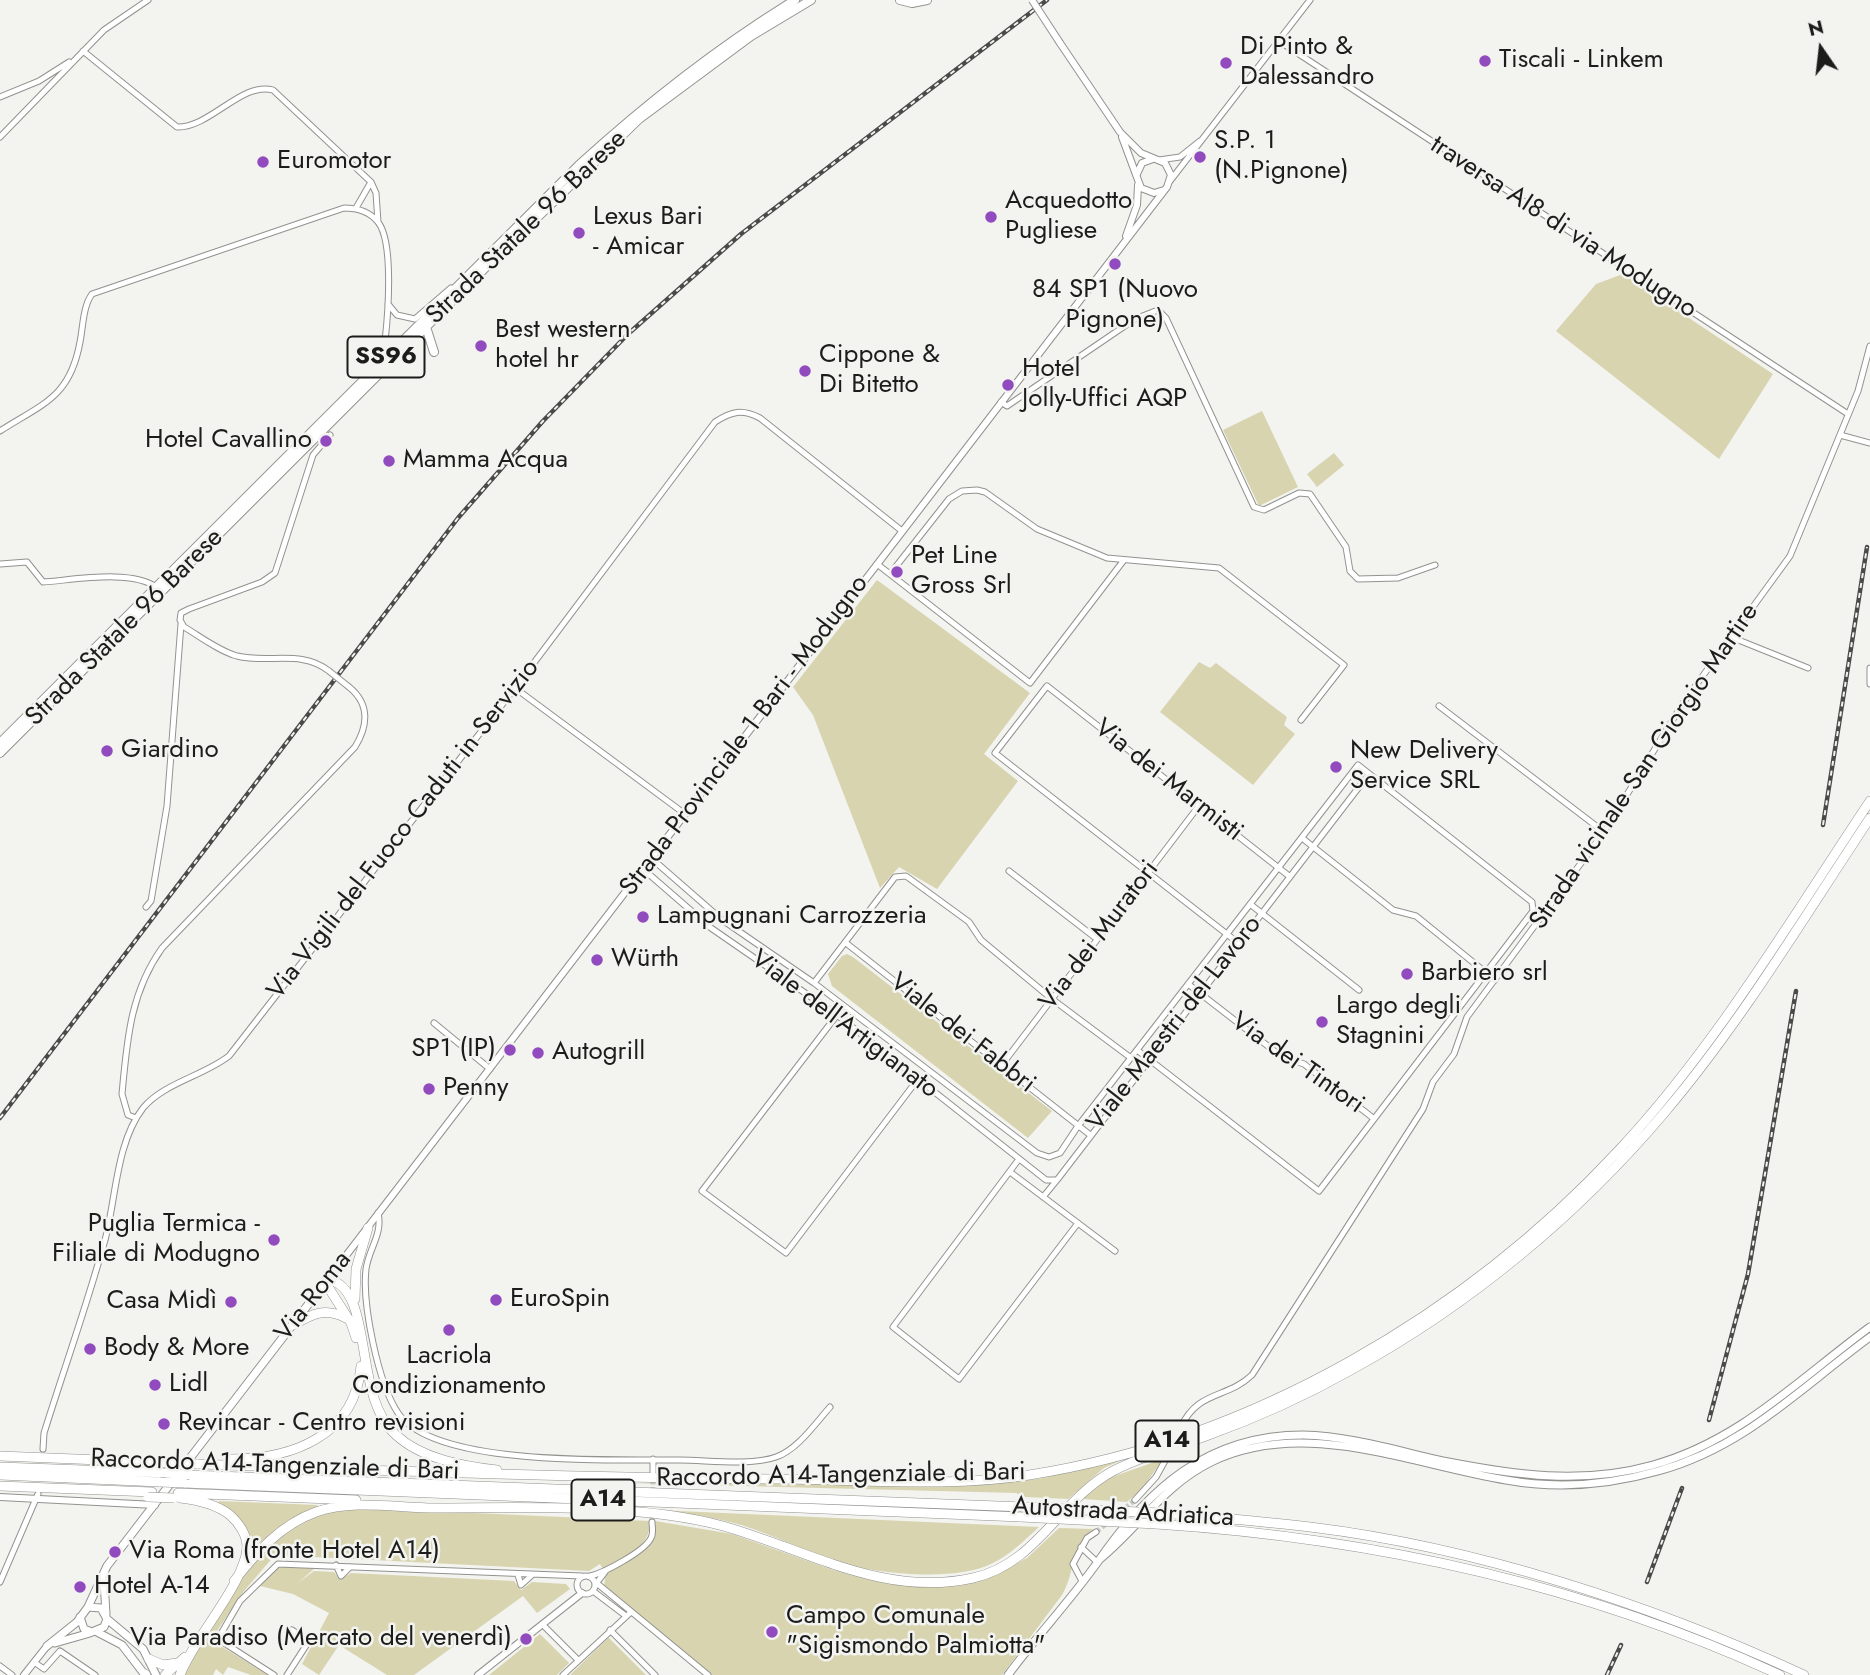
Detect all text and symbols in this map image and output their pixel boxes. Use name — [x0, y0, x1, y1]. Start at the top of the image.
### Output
text: N — [1805, 13, 1826, 43]
north arrow — [1786, 14, 1856, 84]
place label: Di Pinto & Dalessandro — [1240, 32, 1374, 94]
place label: Tiscali - Linkem — [1499, 45, 1664, 77]
marker: Tiscali - Linkem — [1477, 53, 1493, 69]
marker: Di Pinto & Dalessandro — [1218, 55, 1234, 71]
street label: Strada Statale 96 Barese — [420, 124, 634, 332]
place label: S.P. 1 (N.Pignone) — [1214, 126, 1349, 188]
street label: traversa AI8 di via Modugno — [1424, 130, 1702, 326]
place label: Euromotor — [277, 146, 392, 178]
marker: S.P. 1 (N.Pignone) — [1192, 149, 1208, 165]
marker: Euromotor — [255, 154, 271, 170]
place label: Acquedotto Pugliese — [1005, 186, 1132, 248]
place label: Lexus Bari - Amicar — [593, 202, 703, 264]
marker: Acquedotto Pugliese — [983, 209, 999, 225]
marker: Lexus Bari - Amicar — [571, 225, 587, 241]
marker: 84 SP1 (Nuovo Pignone) — [1107, 256, 1123, 272]
place label: 84 SP1 (Nuovo Pignone) — [1032, 275, 1198, 336]
place label: Best western hotel hr — [495, 315, 631, 376]
road number: SS96 — [348, 336, 424, 378]
marker: Best western hotel hr — [473, 338, 489, 354]
place label: Cippone & Di Bitetto — [819, 340, 940, 402]
place label: Hotel Jolly-Uffici AQP — [1022, 354, 1187, 416]
marker: Cippone & Di Bitetto — [797, 363, 813, 379]
marker: Hotel Jolly-Uffici AQP — [1000, 377, 1016, 393]
place label: Hotel Cavallino — [145, 425, 312, 457]
marker: Hotel Cavallino — [318, 433, 334, 449]
place label: Mamma Acqua — [403, 445, 568, 477]
marker: Mamma Acqua — [381, 453, 397, 469]
street label: Strada Statale 96 Barese — [20, 523, 230, 733]
place label: Pet Line Gross Srl — [911, 541, 1012, 602]
marker: Pet Line Gross Srl — [889, 564, 905, 580]
street label: Strada Provinciale 1 Bari - Modugno — [614, 569, 876, 903]
street label: Strada vicinale San Giorgio Martire — [1524, 598, 1766, 936]
street label: Via Vigili del Fuoco Caduti in Servizio — [261, 654, 547, 1006]
street label: Via dei Marmisti — [1087, 713, 1249, 849]
place label: Giardino — [121, 735, 219, 767]
place label: New Delivery Service SRL — [1350, 736, 1498, 798]
marker: Giardino — [99, 743, 115, 759]
marker: New Delivery Service SRL — [1328, 759, 1344, 775]
street label: Via dei Muratori — [1034, 855, 1166, 1017]
place label: Lampugnani Carrozzeria — [657, 901, 927, 933]
marker: Lampugnani Carrozzeria — [635, 909, 651, 925]
street label: Viale Maestri del Lavoro — [1081, 910, 1269, 1138]
place label: Würth — [611, 944, 679, 976]
street label: Viale dell'Artigianato — [744, 944, 944, 1106]
marker: Würth — [589, 952, 605, 968]
place label: Barbiero srl — [1421, 958, 1548, 990]
marker: Barbiero srl — [1399, 966, 1415, 982]
street label: Viale dei Fabbri — [883, 967, 1041, 1101]
place label: Largo degli Stagnini — [1336, 991, 1461, 1052]
street label: Via dei Tintori — [1224, 1007, 1370, 1121]
marker: Largo degli Stagnini — [1314, 1014, 1330, 1030]
place label: SP1 (IP) — [411, 1034, 496, 1066]
place label: Autogrill — [552, 1037, 645, 1069]
marker: SP1 (IP) — [502, 1042, 518, 1058]
marker: Autogrill — [530, 1045, 546, 1061]
place label: Penny — [443, 1073, 508, 1105]
marker: Penny — [421, 1081, 437, 1097]
place label: Puglia Termica - Filiale di Modugno — [52, 1209, 260, 1270]
marker: Puglia Termica - Filiale di Modugno — [266, 1232, 282, 1248]
street label: Via Roma — [269, 1246, 359, 1348]
place label: EuroSpin — [510, 1284, 610, 1316]
place label: Casa Midì — [107, 1286, 217, 1318]
marker: EuroSpin — [488, 1292, 504, 1308]
marker: Casa Midì — [223, 1294, 239, 1310]
marker: Lacriola Condizionamento — [441, 1322, 457, 1338]
place label: Body & More — [104, 1333, 249, 1365]
marker: Body & More — [82, 1341, 98, 1357]
place label: Lacriola Condizionamento — [352, 1341, 546, 1402]
place label: Lidl — [169, 1369, 208, 1401]
marker: Lidl — [147, 1377, 163, 1393]
place label: Revincar - Centro revisioni — [178, 1408, 466, 1440]
marker: Revincar - Centro revisioni — [156, 1416, 172, 1432]
road number: A14 — [1136, 1420, 1198, 1462]
street label: Raccordo A14-Tangenziale di Bari — [90, 1444, 460, 1488]
street label: Raccordo A14-Tangenziale di Bari — [656, 1457, 1026, 1495]
road number: A14 — [572, 1480, 634, 1520]
street label: Autostrada Adriatica — [1011, 1492, 1235, 1534]
place label: Via Roma (fronte Hotel A14) — [129, 1536, 440, 1568]
marker: Via Roma (fronte Hotel A14) — [107, 1544, 123, 1560]
place label: Hotel A-14 — [94, 1571, 210, 1603]
marker: Hotel A-14 — [72, 1579, 88, 1595]
place label: Campo Comunale "Sigismondo Palmiotta" — [786, 1601, 1046, 1662]
place label: Via Paradiso (Mercato del venerdì) — [130, 1623, 512, 1655]
marker: Campo Comunale "Sigismondo Palmiotta" — [764, 1624, 780, 1640]
marker: Via Paradiso (Mercato del venerdì) — [518, 1631, 534, 1647]

